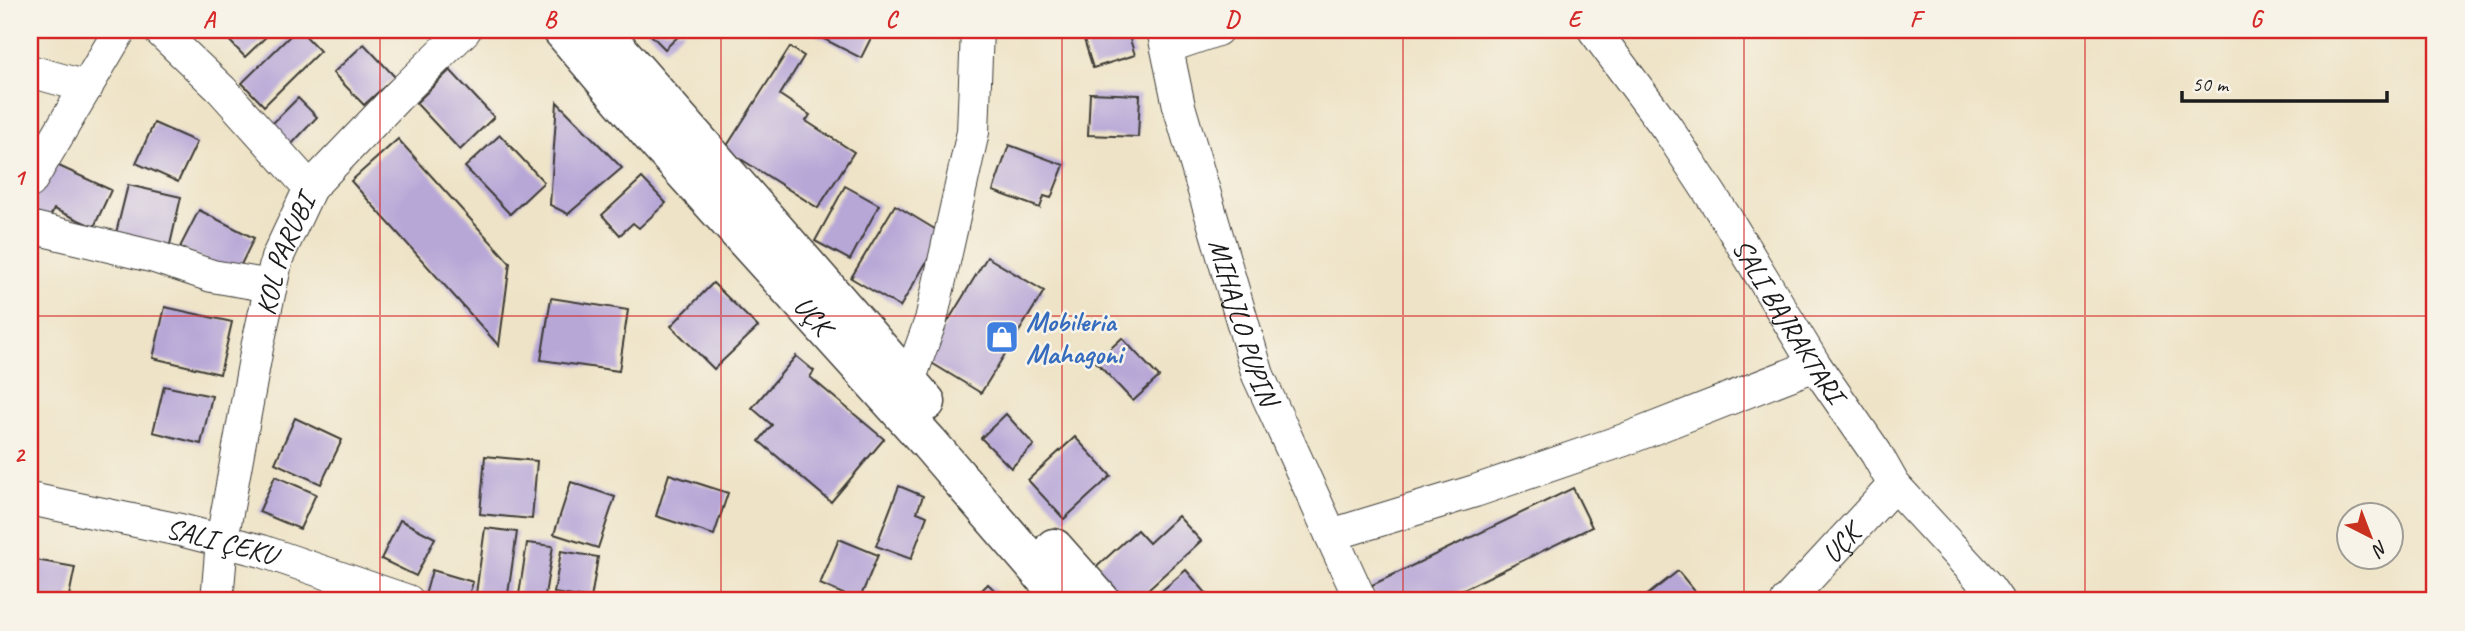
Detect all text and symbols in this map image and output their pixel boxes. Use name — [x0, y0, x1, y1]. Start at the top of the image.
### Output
text: A — [203, 5, 217, 34]
text: B — [544, 5, 558, 34]
text: C — [886, 5, 900, 34]
text: D — [1225, 5, 1241, 34]
text: E — [1568, 5, 1584, 34]
text: F — [1910, 5, 1926, 34]
text: G — [2250, 5, 2265, 34]
scale bar — [2182, 60, 2386, 104]
text: 50 m — [2192, 71, 2230, 97]
text: 1 — [14, 163, 27, 192]
street label: KOL PARUBI — [248, 183, 325, 318]
street label: SALI BAJRAKTARI — [1725, 232, 1856, 414]
street label: MIHAJLO PUPIN — [1201, 235, 1288, 414]
street label: UÇK — [786, 288, 844, 347]
place label: Mobileria Mahagoni — [1026, 304, 1126, 371]
shop icon: Mobileria Mahagoni — [983, 318, 1021, 356]
text: 2 — [14, 440, 27, 469]
north arrow — [2336, 502, 2406, 572]
street label: SALI ÇEKU — [163, 511, 286, 574]
street label: UÇK — [1814, 512, 1872, 570]
text: N — [2366, 535, 2393, 563]

